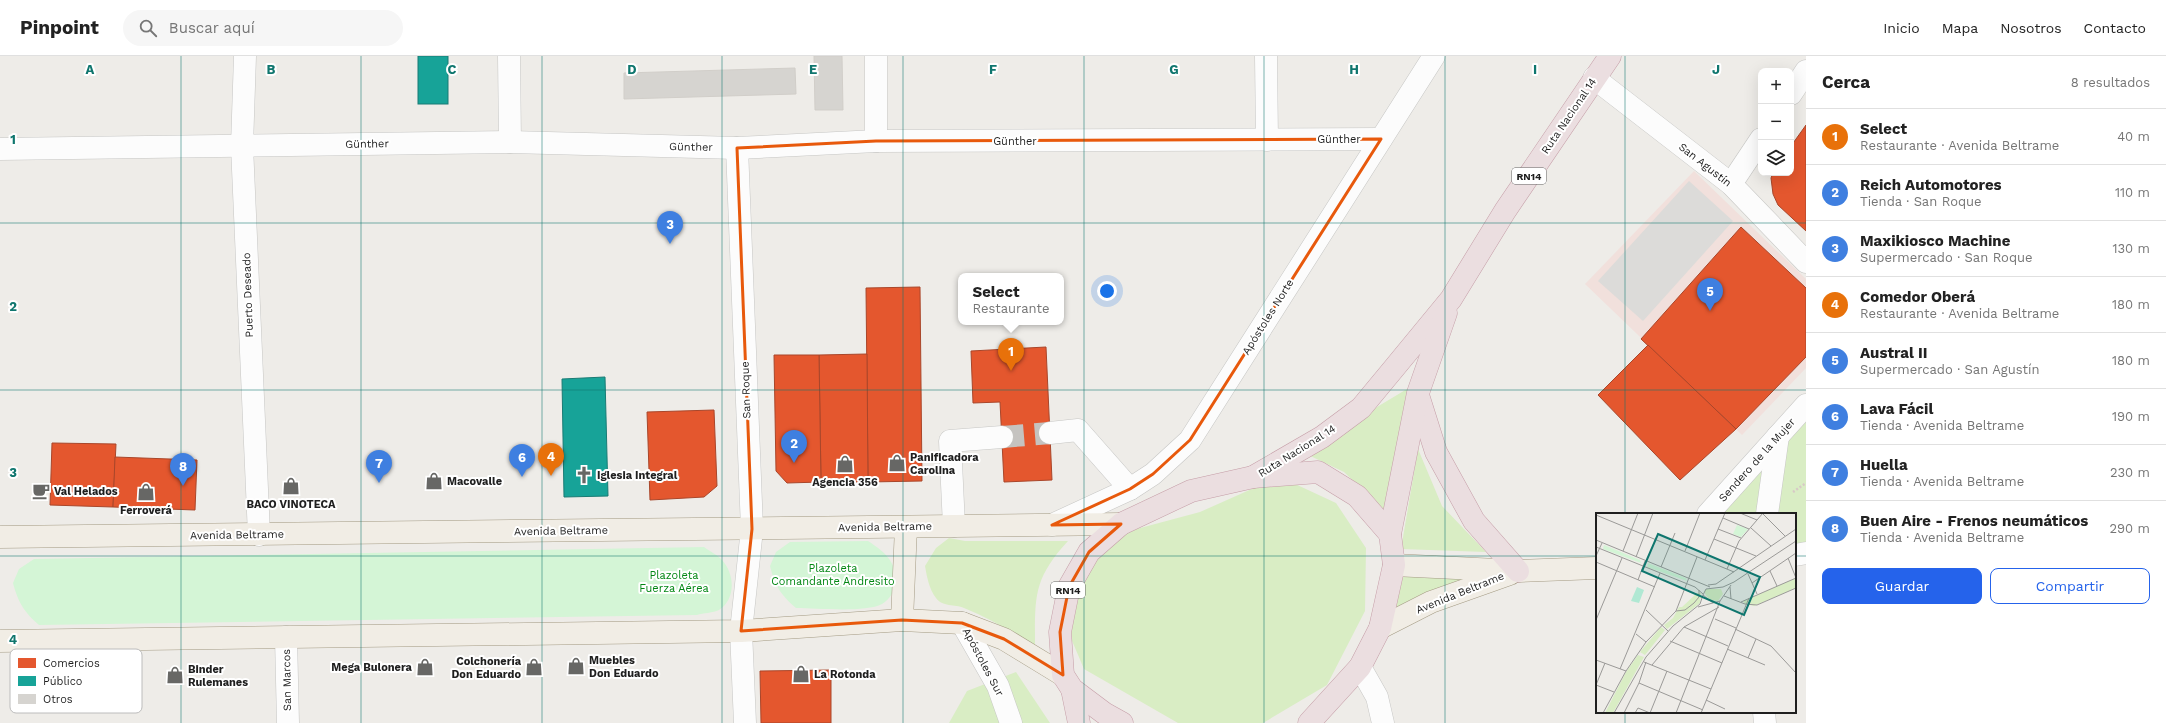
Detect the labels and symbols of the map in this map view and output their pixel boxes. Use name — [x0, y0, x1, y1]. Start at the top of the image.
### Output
text: A — [86, 62, 95, 77]
text: B — [267, 62, 276, 77]
text: C — [448, 62, 457, 77]
text: D — [627, 62, 637, 77]
text: E — [809, 62, 817, 77]
text: F — [989, 62, 997, 77]
text: G — [1169, 62, 1179, 77]
text: H — [1349, 62, 1359, 77]
text: I — [1533, 62, 1537, 77]
text: J — [1712, 62, 1720, 77]
street label: Ruta Nacional 14 — [1539, 75, 1599, 156]
text: 1 — [10, 132, 16, 147]
street label: Günther — [1317, 133, 1361, 146]
street label: Günther — [993, 135, 1037, 148]
street label: Günther — [345, 137, 389, 151]
street label: Günther — [669, 140, 713, 154]
street label: San Agustín — [1676, 140, 1734, 190]
road number: RN14 — [1512, 168, 1546, 184]
pin: 3 — [657, 211, 683, 244]
street label: Puerto Deseado — [240, 252, 256, 338]
street label: Apóstoles Norte — [1240, 277, 1296, 357]
pin: 5 — [1697, 278, 1723, 311]
your location — [1097, 281, 1117, 301]
text: 2 — [9, 299, 17, 314]
pin: 1 — [998, 338, 1024, 371]
street label: San Roque — [739, 361, 753, 419]
street label: Sendero de la Mujer — [1716, 415, 1798, 505]
street label: Ruta Nacional 14 — [1256, 422, 1338, 480]
pin: 2 — [781, 430, 807, 463]
pin: 4 — [538, 443, 564, 476]
pin: 6 — [509, 444, 535, 477]
pin: 7 — [366, 450, 392, 483]
place label: Panificadora Carolina — [910, 451, 979, 477]
pin: 8 — [170, 453, 196, 486]
shop icon: Panificadora Carolina — [887, 453, 907, 473]
shop icon: Agencia 356 — [835, 454, 855, 474]
text: 3 — [9, 465, 17, 480]
church icon: Iglesia Integral — [574, 465, 594, 485]
place label: Iglesia Integral — [597, 469, 678, 482]
shop icon: Macovalle — [424, 471, 444, 491]
place label: Macovalle — [447, 475, 502, 488]
shop icon: BACO VINOTECA — [281, 476, 301, 496]
place label: Agencia 356 — [812, 476, 878, 489]
cafe icon: Val Helados — [31, 481, 51, 501]
shop icon: Ferroverá — [136, 482, 156, 502]
place label: Val Helados — [54, 485, 118, 498]
place label: BACO VINOTECA — [246, 498, 336, 511]
place label: Ferroverá — [120, 504, 173, 517]
inset map — [1596, 513, 1796, 713]
street label: Avenida Beltrame — [838, 520, 932, 534]
street label: Avenida Beltrame — [514, 524, 608, 538]
street label: Avenida Beltrame — [190, 528, 284, 542]
park label: Plazoleta Comandante Andresito — [771, 562, 895, 588]
park label: Plazoleta Fuerza Aérea — [639, 569, 709, 595]
street label: Avenida Beltrame — [1414, 569, 1506, 617]
road number: RN14 — [1051, 582, 1085, 598]
street label: Apóstoles Sur — [960, 626, 1007, 699]
text: 4 — [9, 632, 18, 647]
legend — [10, 649, 142, 713]
street label: San Marcos — [280, 649, 294, 711]
place label: Muebles Don Eduardo — [589, 654, 659, 680]
place label: Colchonería Don Eduardo — [451, 655, 522, 681]
shop icon: Muebles Don Eduardo — [566, 656, 586, 676]
text: Comercios — [43, 657, 100, 670]
shop icon: Mega Bulonera — [415, 657, 435, 677]
shop icon: Colchonería Don Eduardo — [524, 657, 544, 677]
place label: Mega Bulonera — [331, 661, 413, 674]
place label: Binder Rulemanes — [188, 663, 248, 689]
shop icon: La Rotonda — [791, 664, 811, 684]
shop icon: Binder Rulemanes — [165, 665, 185, 685]
place label: La Rotonda — [814, 668, 876, 681]
text: Público — [43, 675, 82, 688]
text: Otros — [43, 693, 73, 706]

